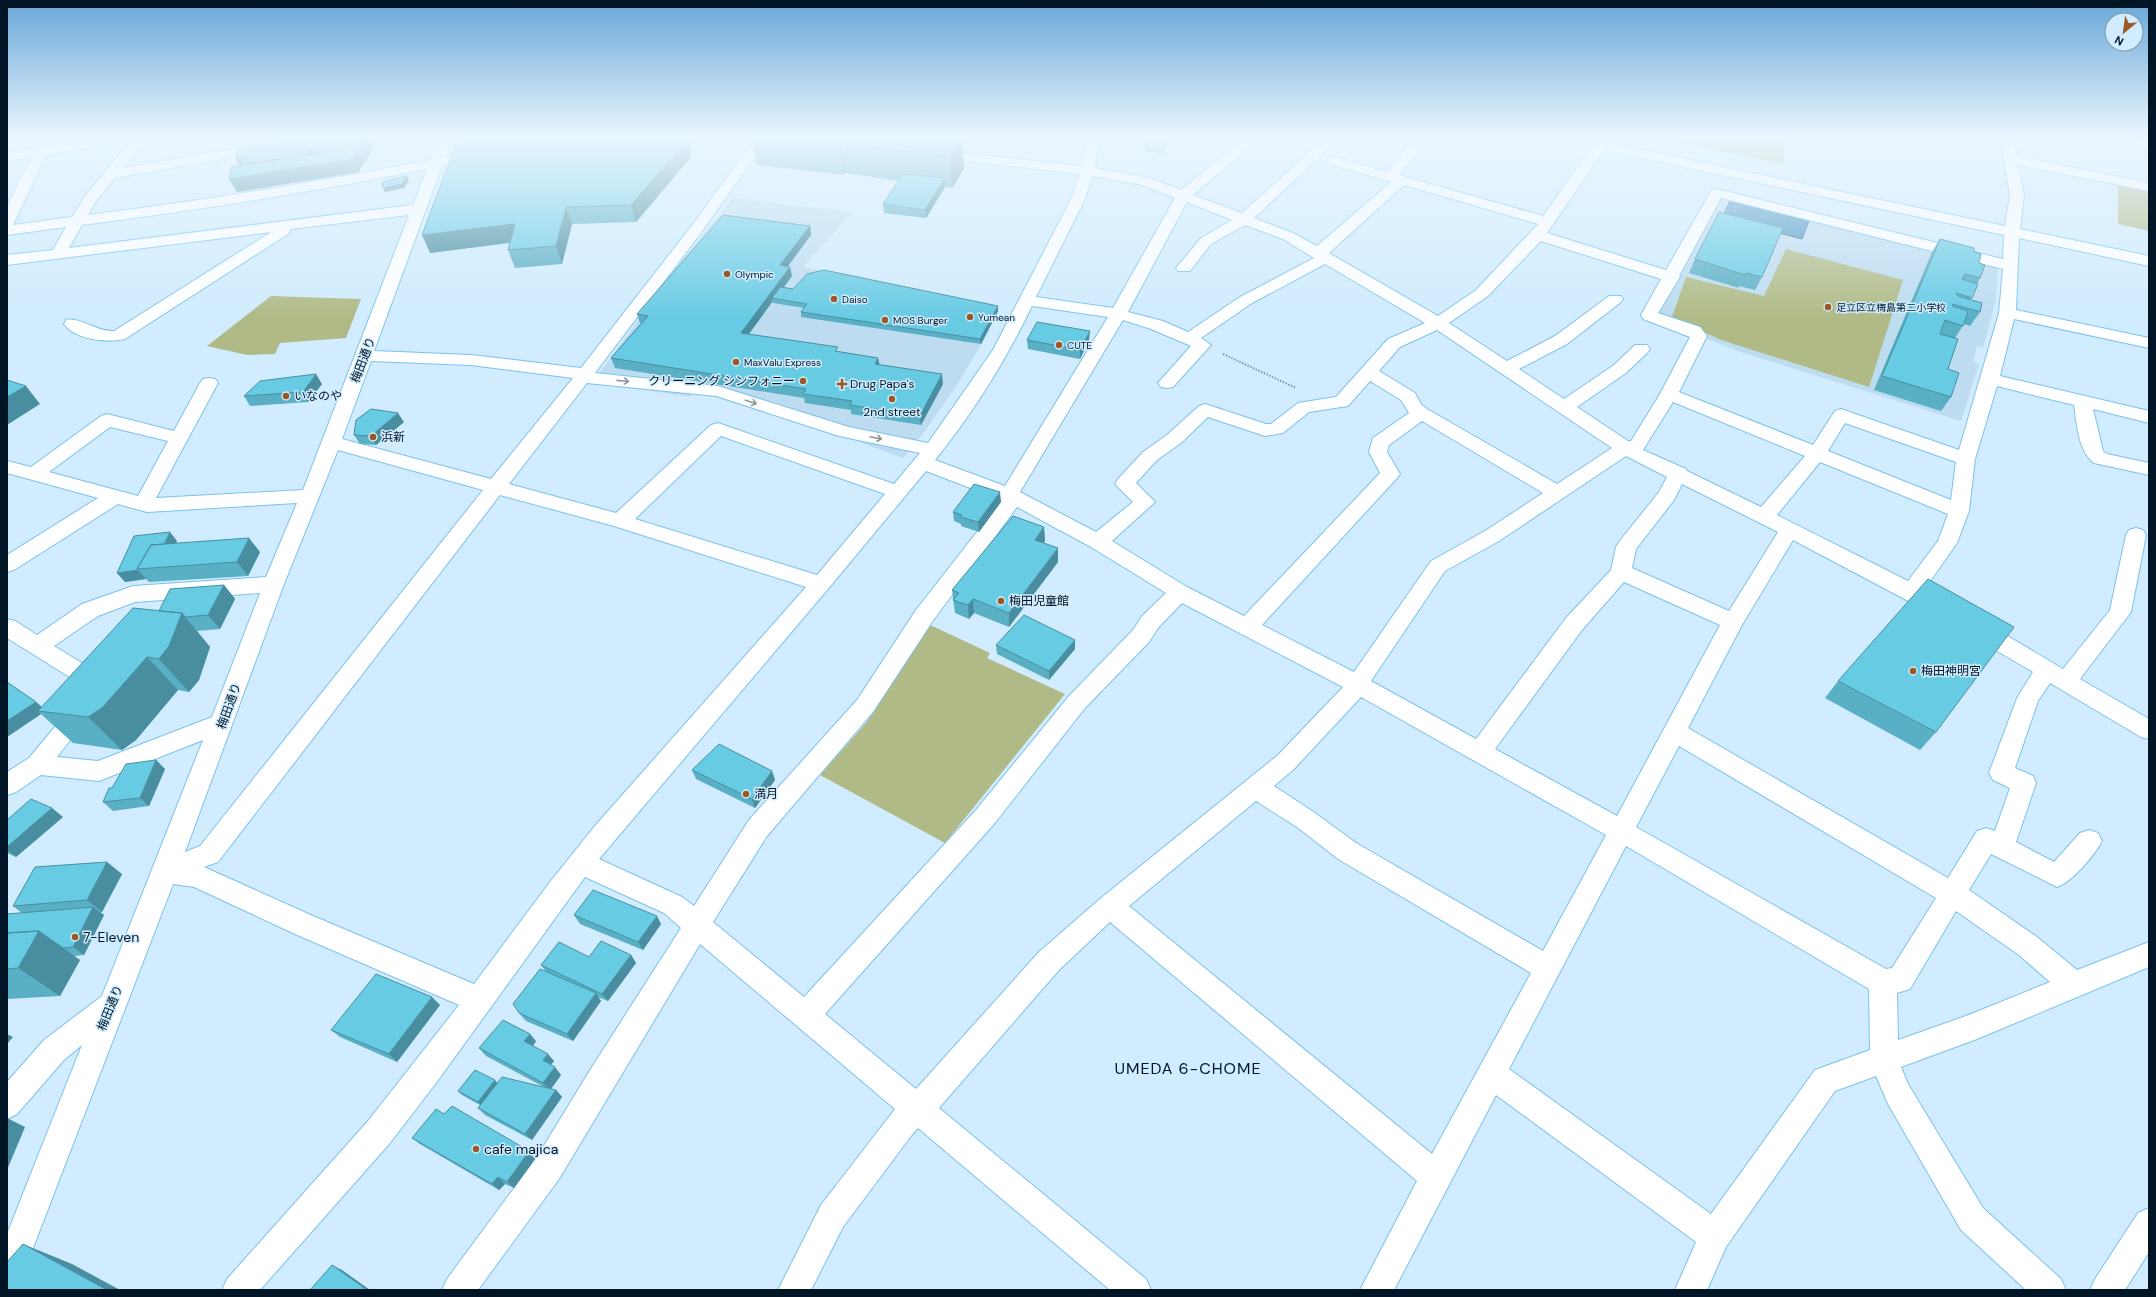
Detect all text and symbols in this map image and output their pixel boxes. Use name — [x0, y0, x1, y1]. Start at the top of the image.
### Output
north arrow — [2104, 12, 2144, 52]
text: N — [2112, 33, 2126, 49]
place label: Olympic — [735, 268, 774, 281]
marker: Olympic — [722, 269, 732, 279]
place label: Daiso — [842, 293, 868, 306]
marker: Daiso — [829, 294, 839, 304]
place label: 足立区立梅島第二小学校 — [1836, 301, 1946, 314]
marker: 足立区立梅島第二小学校 — [1823, 302, 1833, 312]
place label: Yumean — [978, 311, 1015, 324]
marker: Yumean — [965, 312, 975, 322]
place label: MOS Burger — [893, 314, 948, 327]
marker: MOS Burger — [880, 315, 890, 325]
street label: 梅田通り — [347, 335, 379, 385]
place label: CUTE — [1067, 339, 1092, 352]
marker: CUTE — [1054, 340, 1064, 350]
place label: MaxValu Express — [744, 356, 821, 369]
marker: MaxValu Express — [731, 357, 741, 367]
place label: クリーニング シンフォニー — [648, 373, 795, 389]
marker: クリーニング シンフォニー — [798, 376, 808, 386]
place label: Drug Papa's — [850, 376, 915, 392]
one-way arrow — [616, 377, 629, 385]
marker: Drug Papa's — [837, 379, 847, 389]
place label: いなのや — [294, 388, 342, 404]
marker: いなのや — [281, 391, 291, 401]
marker: 2nd street — [887, 394, 897, 404]
one-way arrow — [745, 398, 757, 406]
place label: 2nd street — [863, 404, 921, 420]
place label: 浜新 — [381, 429, 405, 445]
marker: 浜新 — [368, 432, 378, 442]
one-way arrow — [869, 434, 882, 442]
place label: 梅田児童館 — [1009, 593, 1069, 609]
marker: 梅田児童館 — [996, 596, 1006, 606]
place label: 梅田神明宮 — [1921, 663, 1981, 679]
marker: 梅田神明宮 — [1908, 666, 1918, 676]
street label: 梅田通り — [213, 681, 245, 731]
place label: 満月 — [754, 786, 778, 802]
marker: 満月 — [741, 789, 751, 799]
place label: 7-Eleven — [83, 928, 139, 946]
marker: 7-Eleven — [70, 932, 80, 942]
street label: 梅田通り — [94, 983, 126, 1033]
district label: UMEDA 6-CHOME — [1114, 1058, 1262, 1079]
place label: cafe majica — [484, 1140, 558, 1158]
marker: cafe majica — [471, 1144, 481, 1154]

